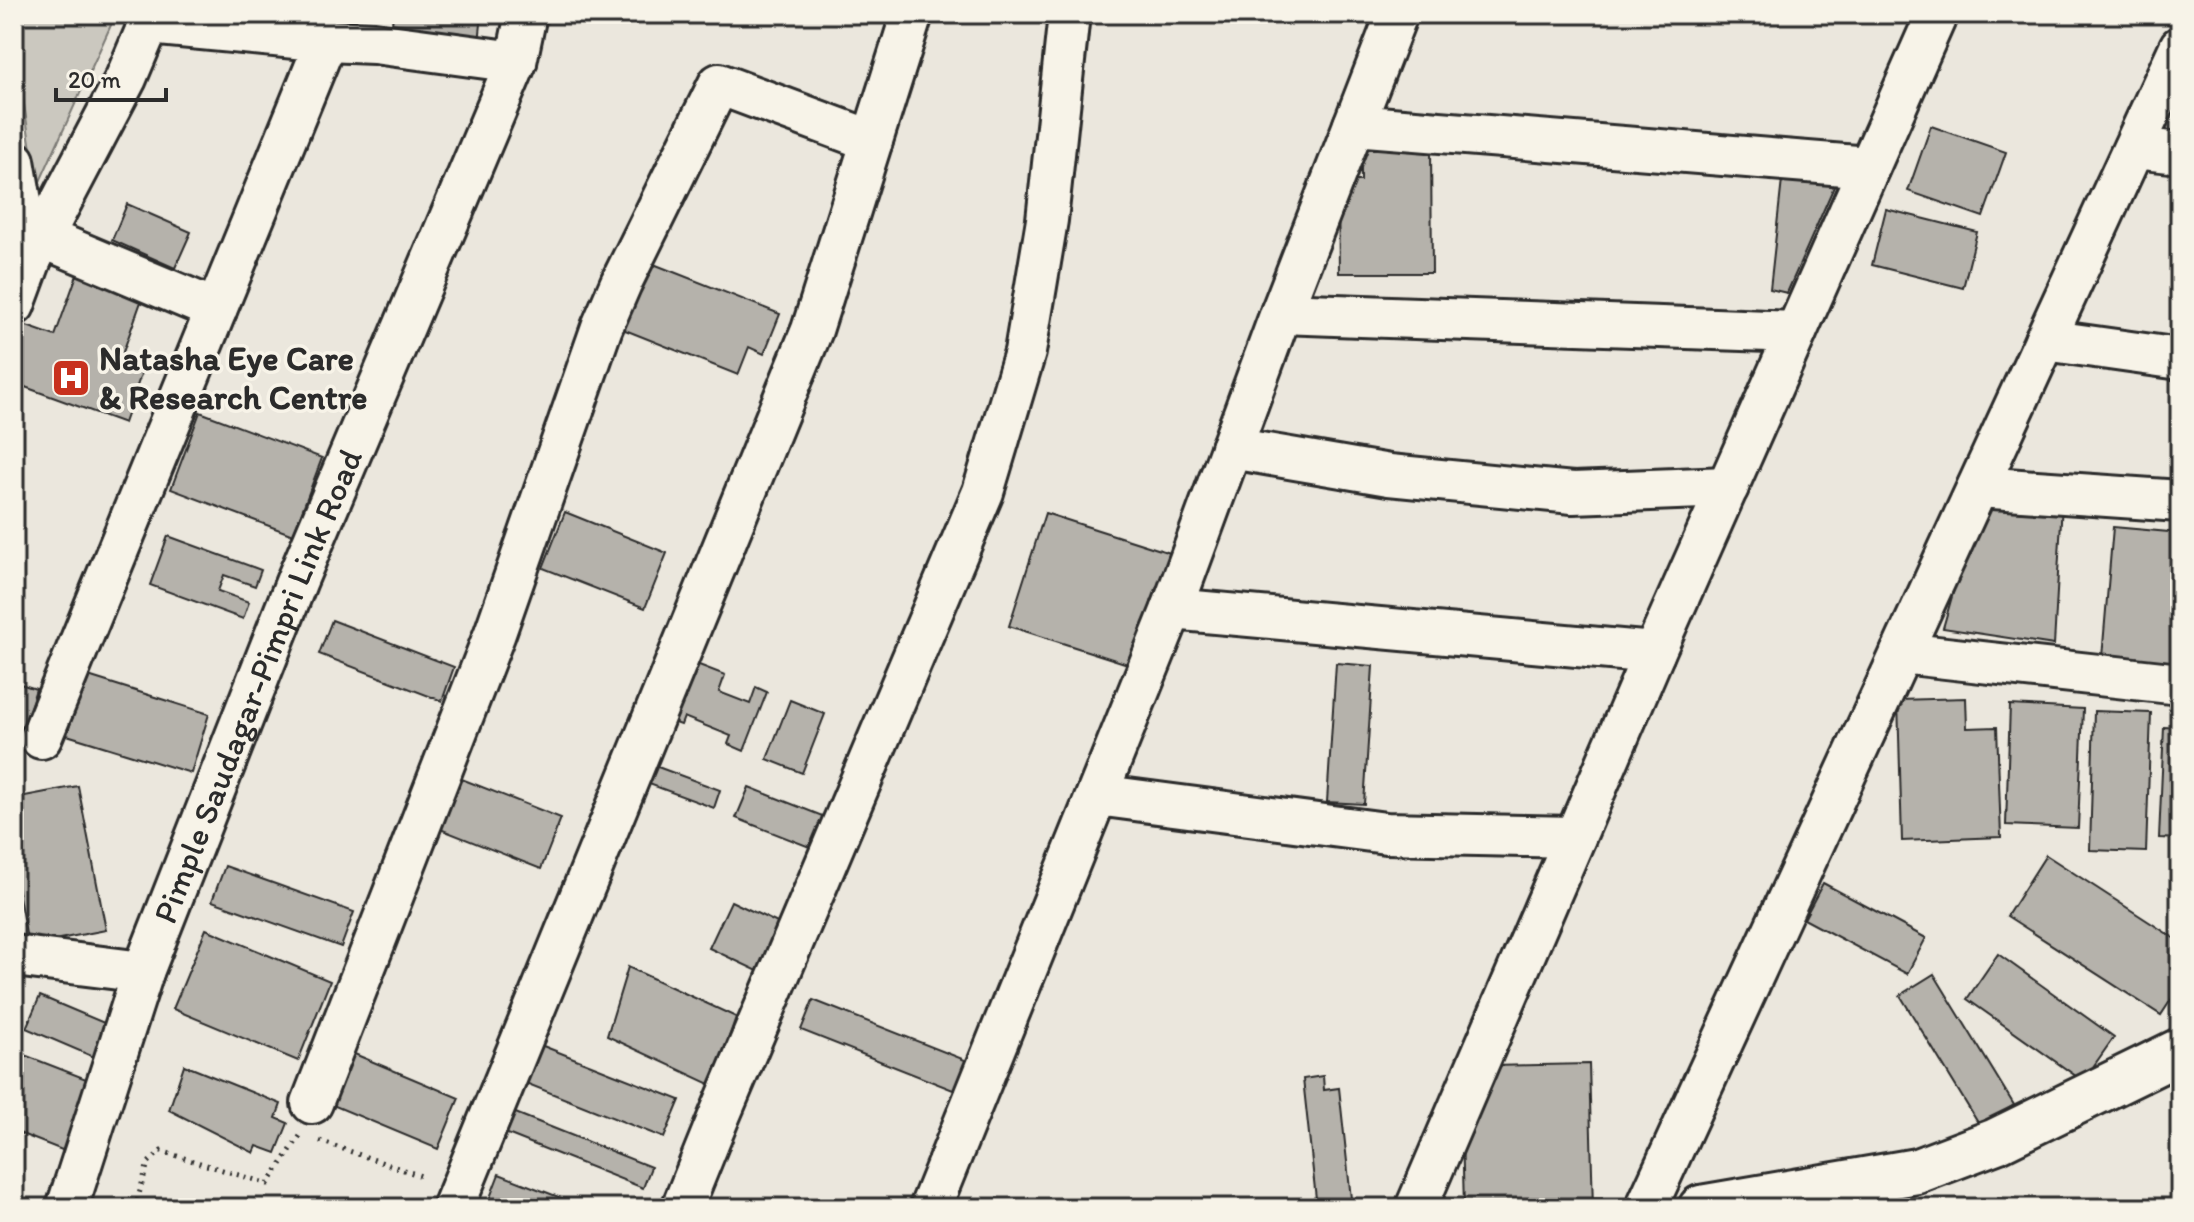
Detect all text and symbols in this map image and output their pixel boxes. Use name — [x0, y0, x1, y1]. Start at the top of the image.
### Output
scale bar — [56, 52, 166, 102]
text: 20 m — [68, 65, 121, 94]
place label: Natasha Eye Care & Research Centre — [99, 338, 367, 418]
hospital icon: Natasha Eye Care & Research Centre — [50, 357, 92, 399]
street label: Pimple Saudagar-Pimpri Link Road — [144, 442, 371, 929]

